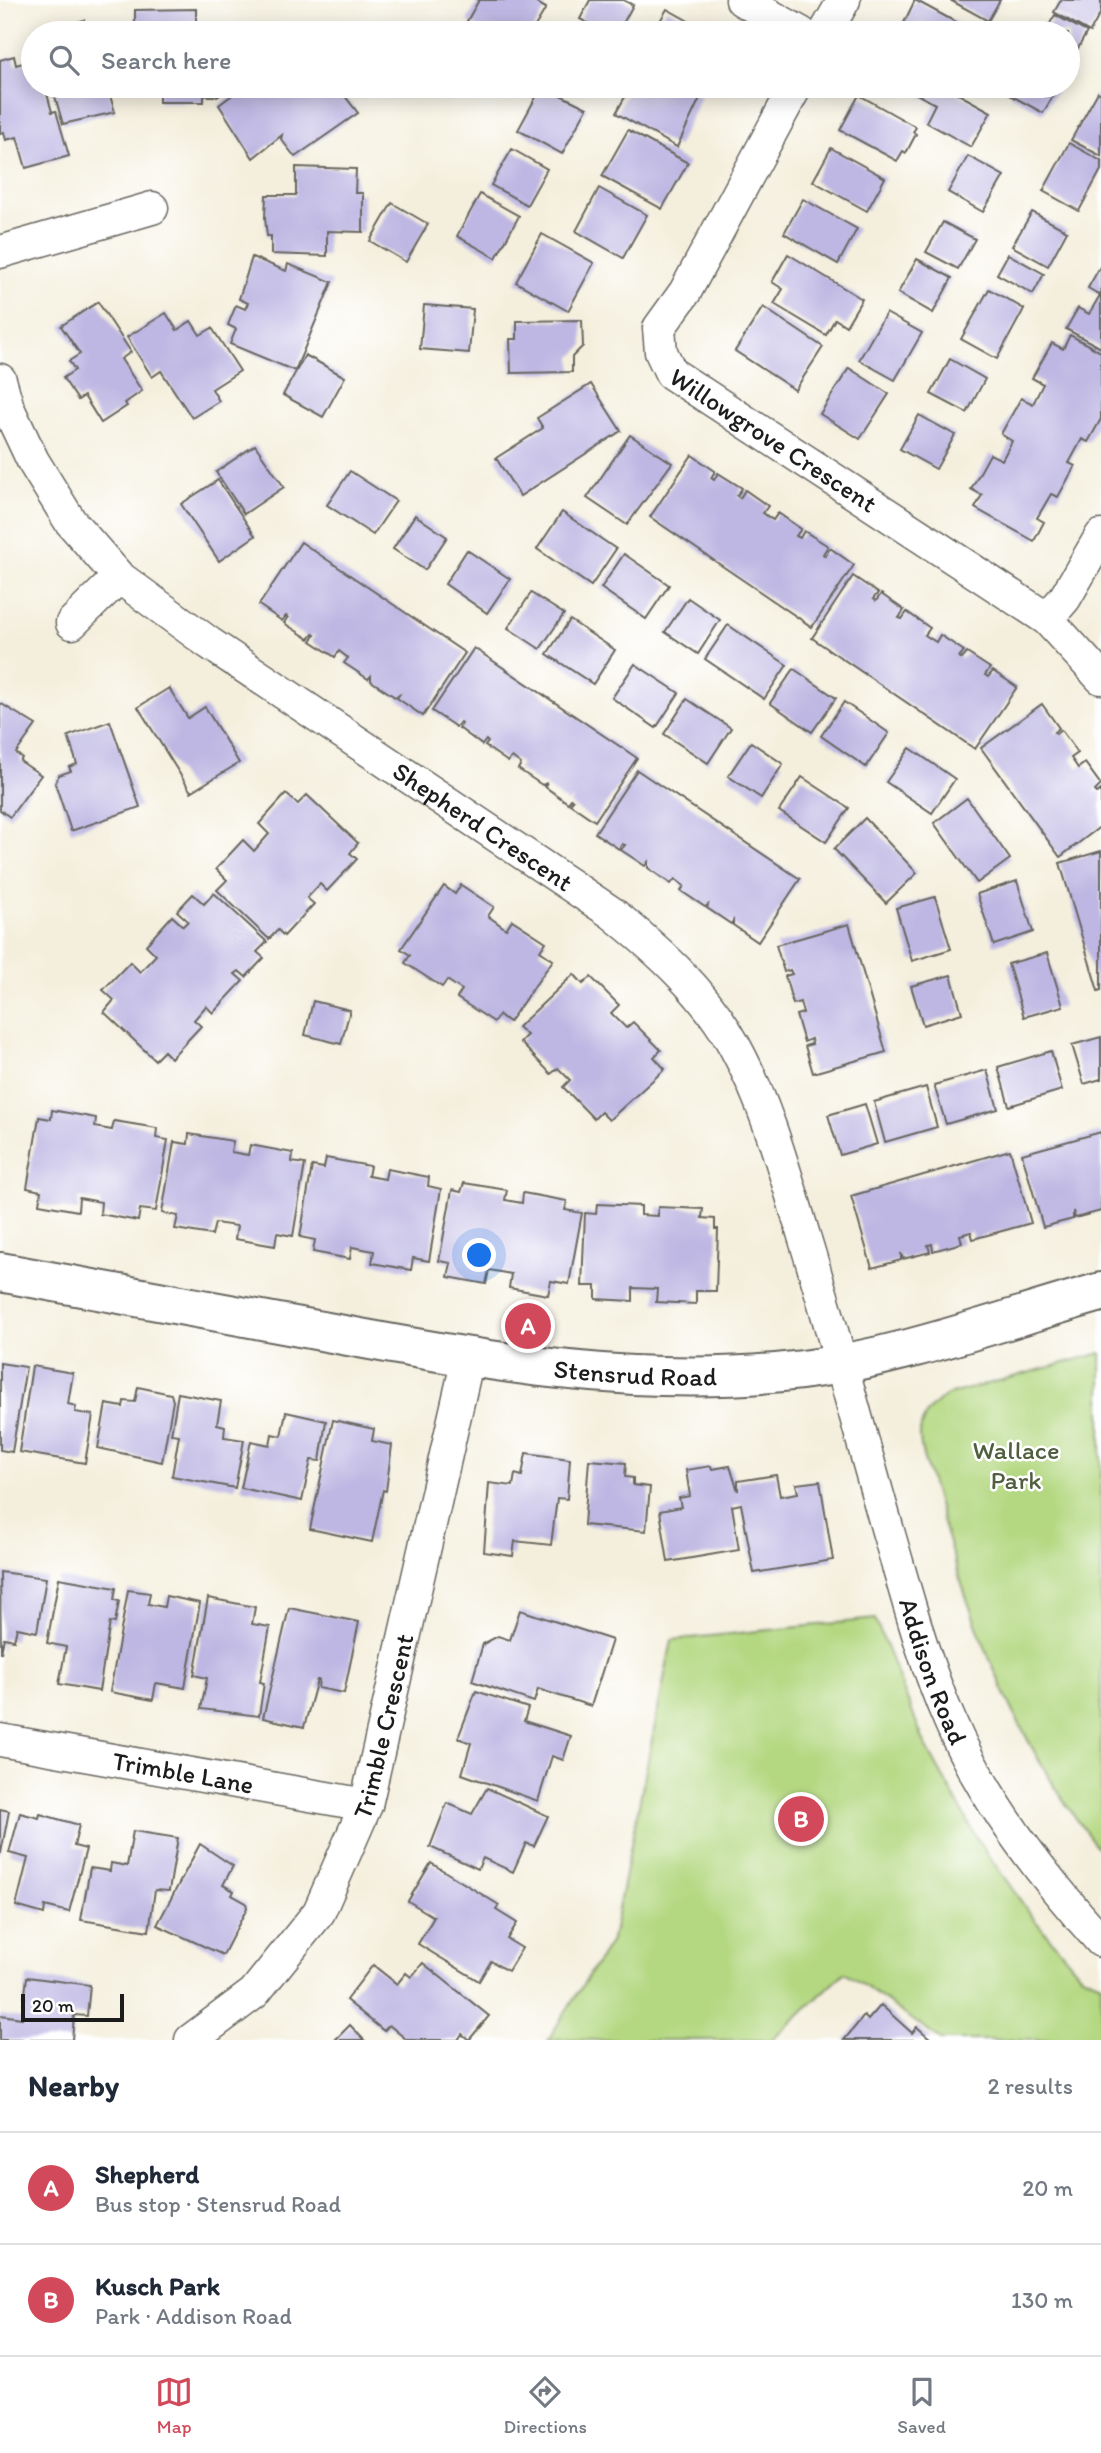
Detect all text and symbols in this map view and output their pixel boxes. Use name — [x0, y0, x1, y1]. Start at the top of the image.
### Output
search box — [21, 21, 1080, 98]
icon: search — [45, 41, 83, 79]
text: Search here — [101, 44, 231, 76]
street label: Willowgrove Crescent — [664, 361, 883, 519]
street label: Shepherd Crescent — [387, 755, 579, 898]
your location — [462, 1238, 496, 1272]
pin: A — [505, 1300, 551, 1352]
street label: Stensrud Road — [552, 1352, 717, 1393]
park label: Wallace Park — [972, 1434, 1060, 1496]
street label: Addison Road — [892, 1594, 974, 1750]
street label: Trimble Crescent — [346, 1631, 421, 1824]
street label: Trimble Lane — [110, 1744, 256, 1801]
pin: B — [778, 1793, 824, 1845]
scale bar — [21, 1991, 124, 2023]
text: 20 m — [32, 1994, 74, 2017]
text: Nearby — [28, 2067, 119, 2104]
text: 2 results — [987, 2072, 1073, 2100]
text: Shepherd — [95, 2158, 199, 2190]
text: A — [44, 2174, 58, 2202]
text: 20 m — [1022, 2174, 1073, 2202]
text: Bus stop · Stensrud Road — [95, 2190, 341, 2218]
text: Kusch Park — [95, 2270, 220, 2302]
text: B — [44, 2286, 58, 2314]
text: 130 m — [1011, 2286, 1073, 2314]
text: Park · Addison Road — [95, 2302, 292, 2330]
tab: Map — [155, 2373, 193, 2438]
tab: Directions — [503, 2373, 587, 2438]
tab: Saved — [897, 2373, 946, 2438]

